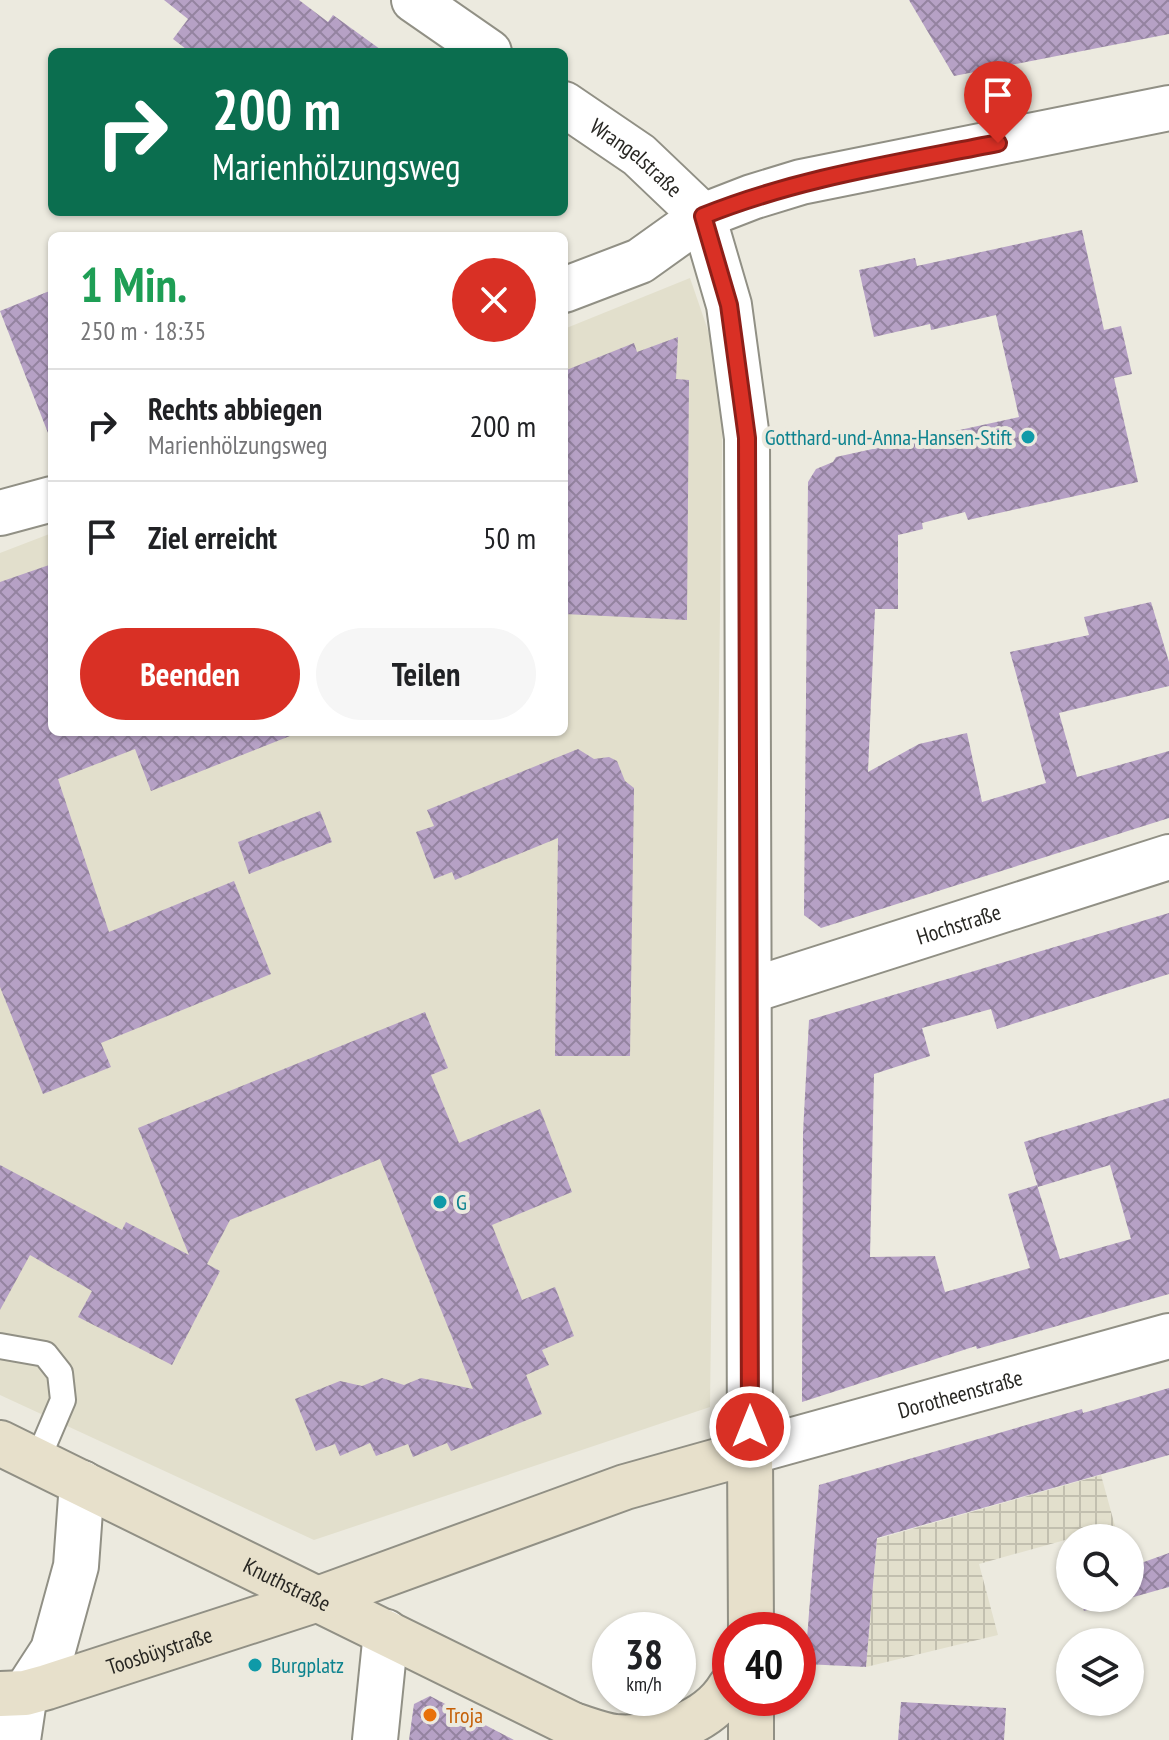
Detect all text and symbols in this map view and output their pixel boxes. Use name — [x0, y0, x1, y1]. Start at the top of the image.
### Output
pin — [964, 61, 1032, 143]
text: 200 m — [212, 73, 341, 145]
icon: arrive — [976, 73, 1020, 117]
icon: right — [80, 80, 184, 184]
street label: Wrangelstraße — [585, 112, 688, 203]
text: Marienhölzungsweg — [212, 143, 461, 190]
text: 1 Min. — [80, 253, 187, 315]
button: close — [452, 258, 536, 342]
text: 250 m · 18:35 — [80, 314, 206, 347]
text: Rechts abbiegen — [148, 389, 322, 428]
icon: right — [80, 403, 124, 447]
text: 200 m — [470, 406, 536, 445]
place label: Gotthard-und-Anna-Hansen-Stift — [765, 423, 1012, 451]
text: Marienhölzungsweg — [148, 428, 328, 461]
marker: Gotthard-und-Anna-Hansen-Stift — [1019, 428, 1037, 446]
icon: arrive — [80, 515, 124, 559]
text: Ziel erreicht — [148, 518, 277, 557]
text: 50 m — [483, 518, 536, 557]
button: Beenden — [80, 628, 300, 720]
button: Teilen — [316, 628, 536, 720]
street label: Hochstraße — [913, 898, 1004, 951]
place label: G — [456, 1188, 467, 1216]
marker: G — [431, 1193, 449, 1211]
street label: Dorotheenstraße — [895, 1363, 1026, 1424]
position arrow — [708, 1385, 792, 1469]
map controls — [1056, 1524, 1144, 1716]
button: search — [1056, 1524, 1144, 1612]
street label: Knuthstraße — [239, 1551, 335, 1618]
speed limit sign: 40 — [712, 1612, 816, 1716]
street label: Toosbüystraße — [103, 1620, 216, 1681]
text: 38 — [625, 1628, 663, 1680]
button: layers — [1056, 1628, 1144, 1716]
place label: Burgplatz — [271, 1651, 344, 1679]
marker: Burgplatz — [246, 1656, 264, 1674]
text: km/h — [626, 1671, 662, 1697]
place label: Troja — [446, 1701, 483, 1729]
marker: Troja — [421, 1706, 439, 1724]

